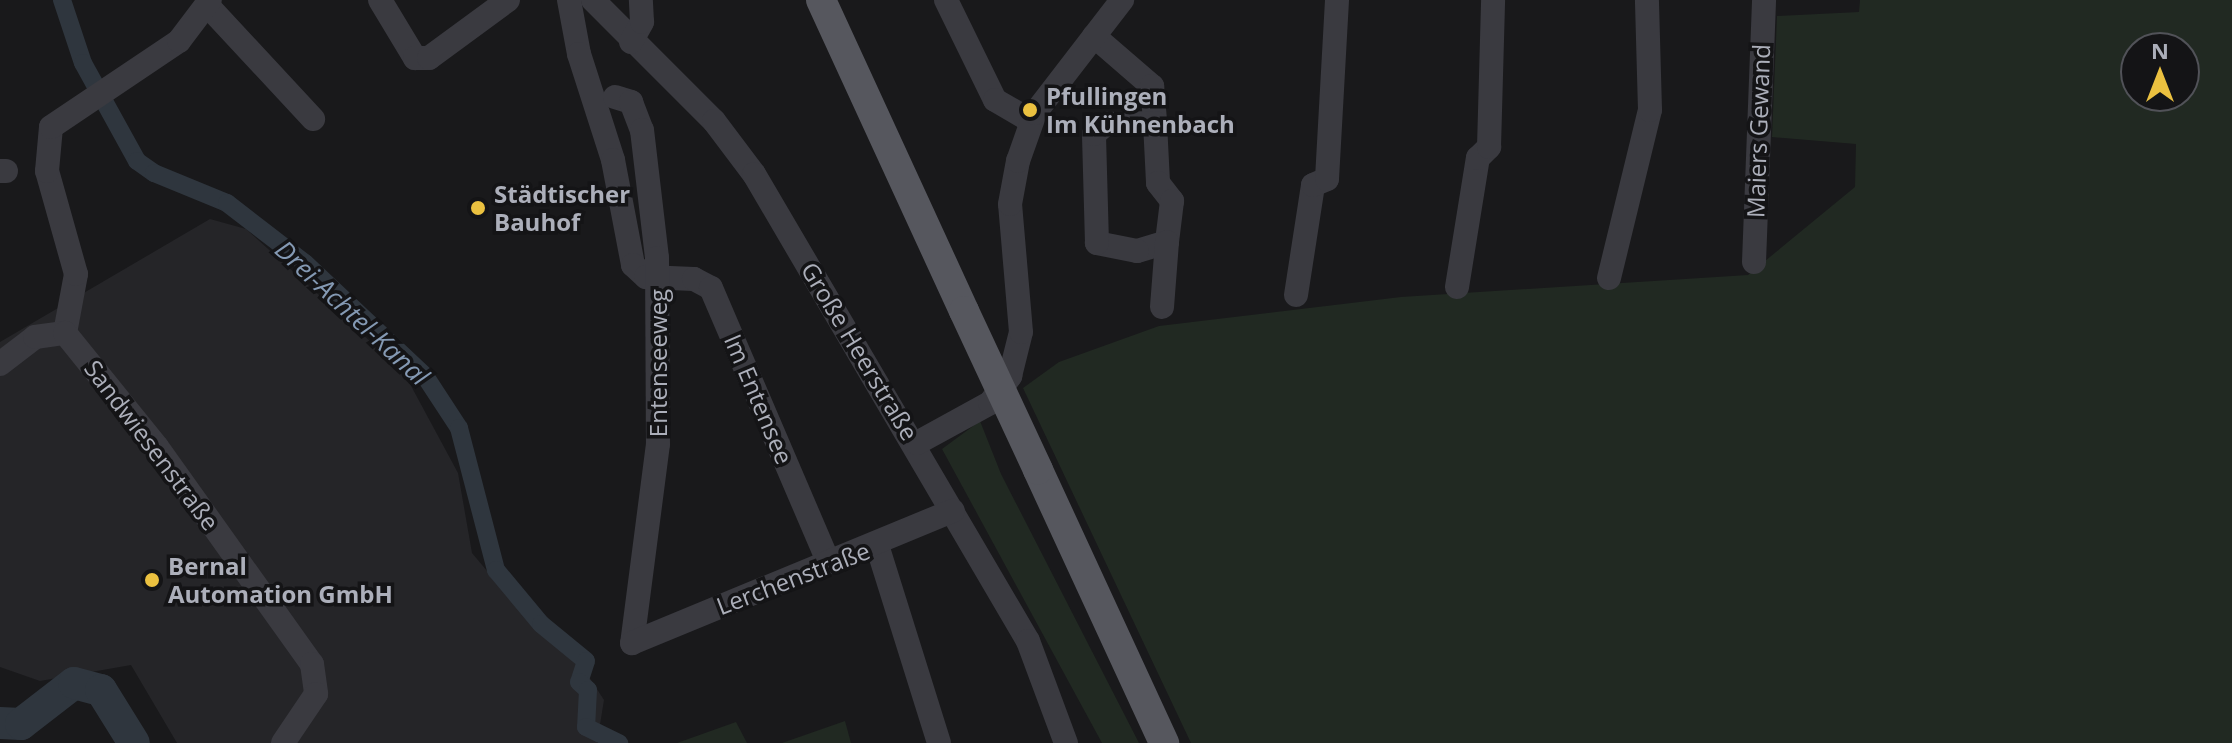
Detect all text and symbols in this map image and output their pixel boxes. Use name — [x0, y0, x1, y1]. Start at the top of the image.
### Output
north arrow — [2120, 32, 2200, 112]
text: N — [2151, 35, 2169, 65]
street label: Maiers Gewand — [1741, 43, 1775, 219]
place label: Pfullingen Im Kühnenbach — [1046, 82, 1235, 138]
marker: Pfullingen Im Kühnenbach — [1021, 101, 1039, 119]
place label: Städtischer Bauhof — [494, 180, 630, 236]
marker: Städtischer Bauhof — [469, 199, 487, 217]
water label: Drei-Achtel-Kanal — [269, 234, 435, 392]
street label: Große Heerstraße — [796, 257, 924, 445]
street label: Entenseeweg — [644, 289, 672, 437]
street label: Im Entensee — [719, 330, 799, 468]
street label: Sandwiesenstraße — [79, 354, 225, 536]
street label: Lerchenstraße — [712, 536, 874, 620]
place label: Bernal Automation GmbH — [168, 552, 393, 608]
marker: Bernal Automation GmbH — [143, 571, 161, 589]

